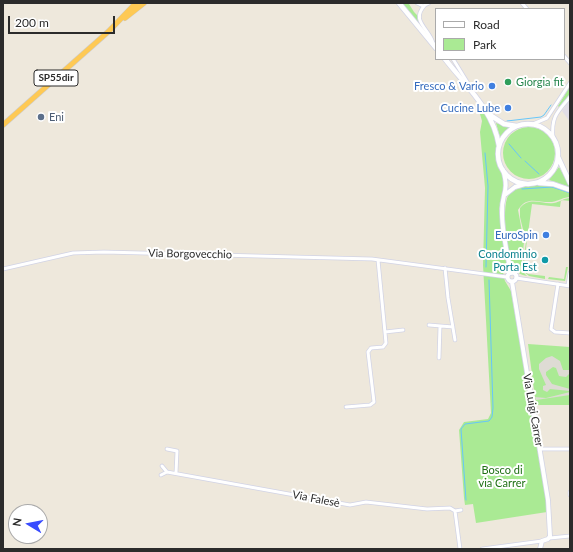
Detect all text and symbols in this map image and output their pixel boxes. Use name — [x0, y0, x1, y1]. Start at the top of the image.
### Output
scale bar — [10, 8, 117, 34]
legend — [435, 8, 565, 60]
text: 200 m — [15, 15, 49, 30]
text: Road — [473, 17, 500, 32]
text: Park — [473, 37, 496, 52]
road number: SP55dir — [34, 70, 78, 86]
place label: Giorgia fit — [516, 75, 564, 89]
marker: Giorgia fit — [503, 77, 513, 87]
place label: Fresco & Vario — [414, 79, 484, 93]
marker: Fresco & Vario — [487, 81, 497, 91]
place label: Cucine Lube — [441, 101, 500, 115]
marker: Cucine Lube — [503, 103, 513, 113]
place label: Eni — [49, 110, 64, 124]
marker: Eni — [36, 112, 46, 122]
place label: EuroSpin — [495, 228, 538, 242]
marker: EuroSpin — [541, 230, 551, 240]
street label: Via Borgovecchio — [148, 247, 232, 261]
place label: Condominio Porta Est — [478, 247, 537, 273]
marker: Condominio Porta Est — [540, 255, 550, 265]
street label: Via Luigi Carrer — [520, 372, 546, 448]
park label: Bosco di via Carrer — [478, 463, 526, 489]
street label: Via Falesè — [291, 488, 341, 510]
north arrow — [8, 504, 48, 544]
text: N — [10, 517, 24, 527]

